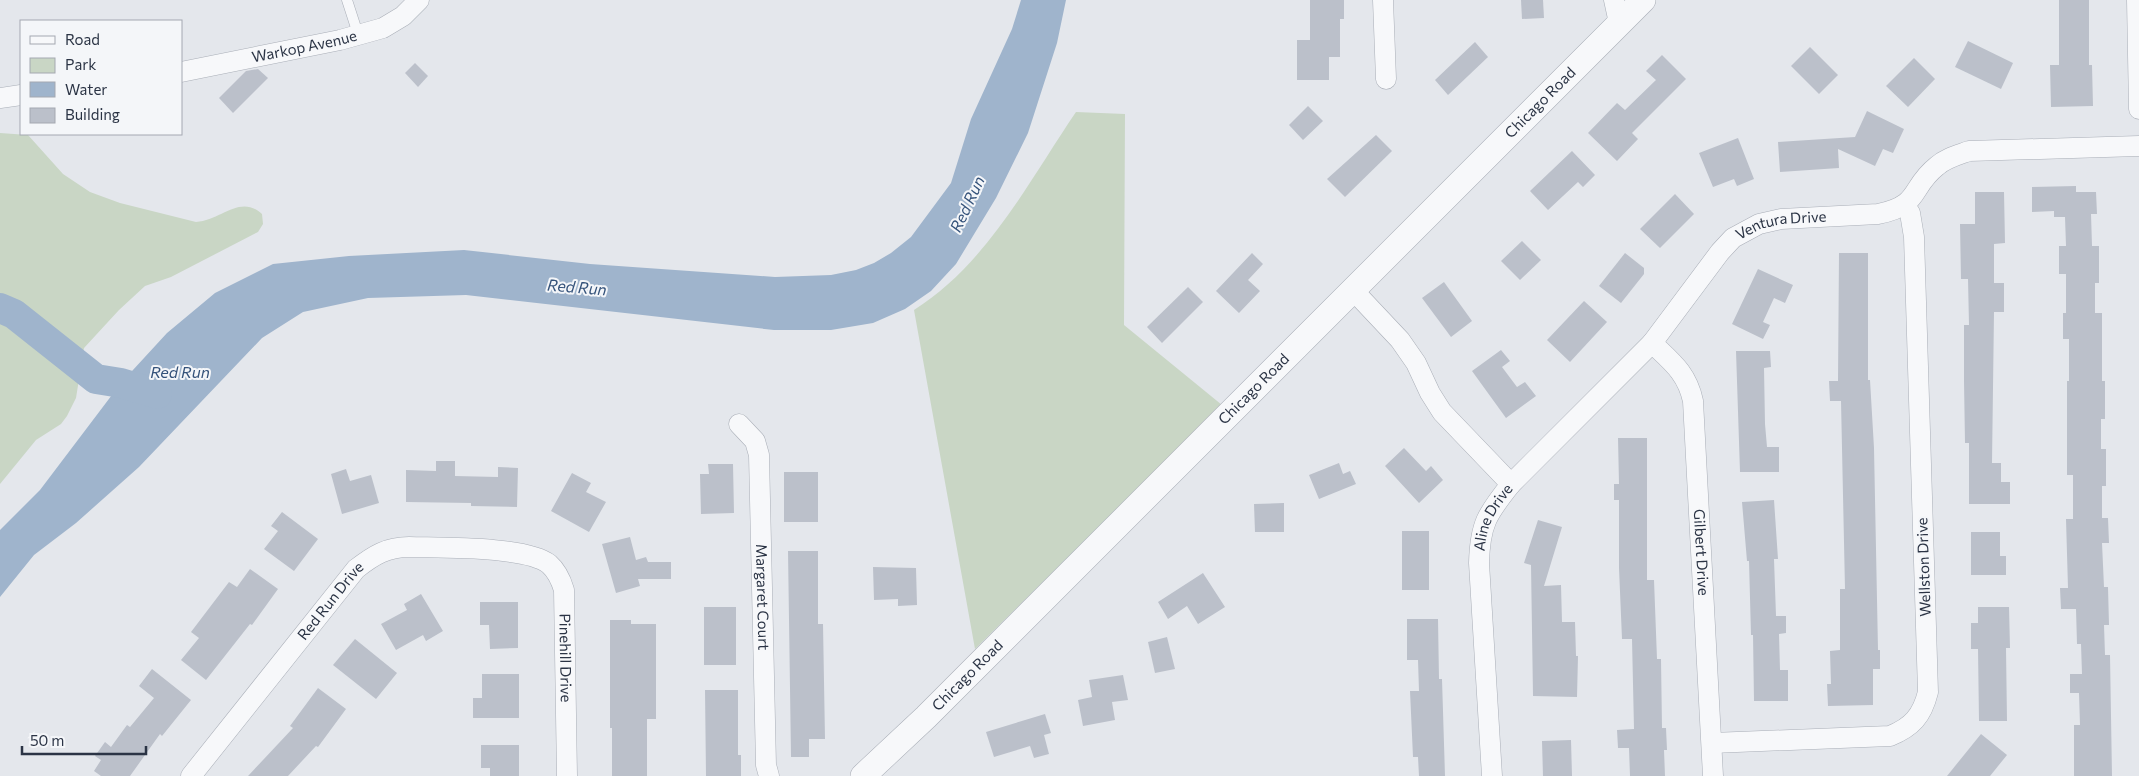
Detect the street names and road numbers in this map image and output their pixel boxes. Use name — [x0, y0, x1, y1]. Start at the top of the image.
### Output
street label: Warkop Avenue — [250, 26, 359, 66]
street label: Chicago Road — [1500, 63, 1579, 141]
street label: Ventura Drive — [1732, 207, 1827, 243]
street label: Chicago Road — [1214, 349, 1292, 428]
street label: Aline Drive — [1470, 480, 1516, 552]
street label: Gilbert Drive — [1691, 508, 1713, 596]
street label: Wellston Drive — [1912, 517, 1934, 617]
street label: Margaret Court — [753, 544, 773, 650]
street label: Red Run Drive — [293, 557, 367, 643]
street label: Pinehill Drive — [556, 613, 576, 703]
street label: Chicago Road — [928, 636, 1006, 714]

